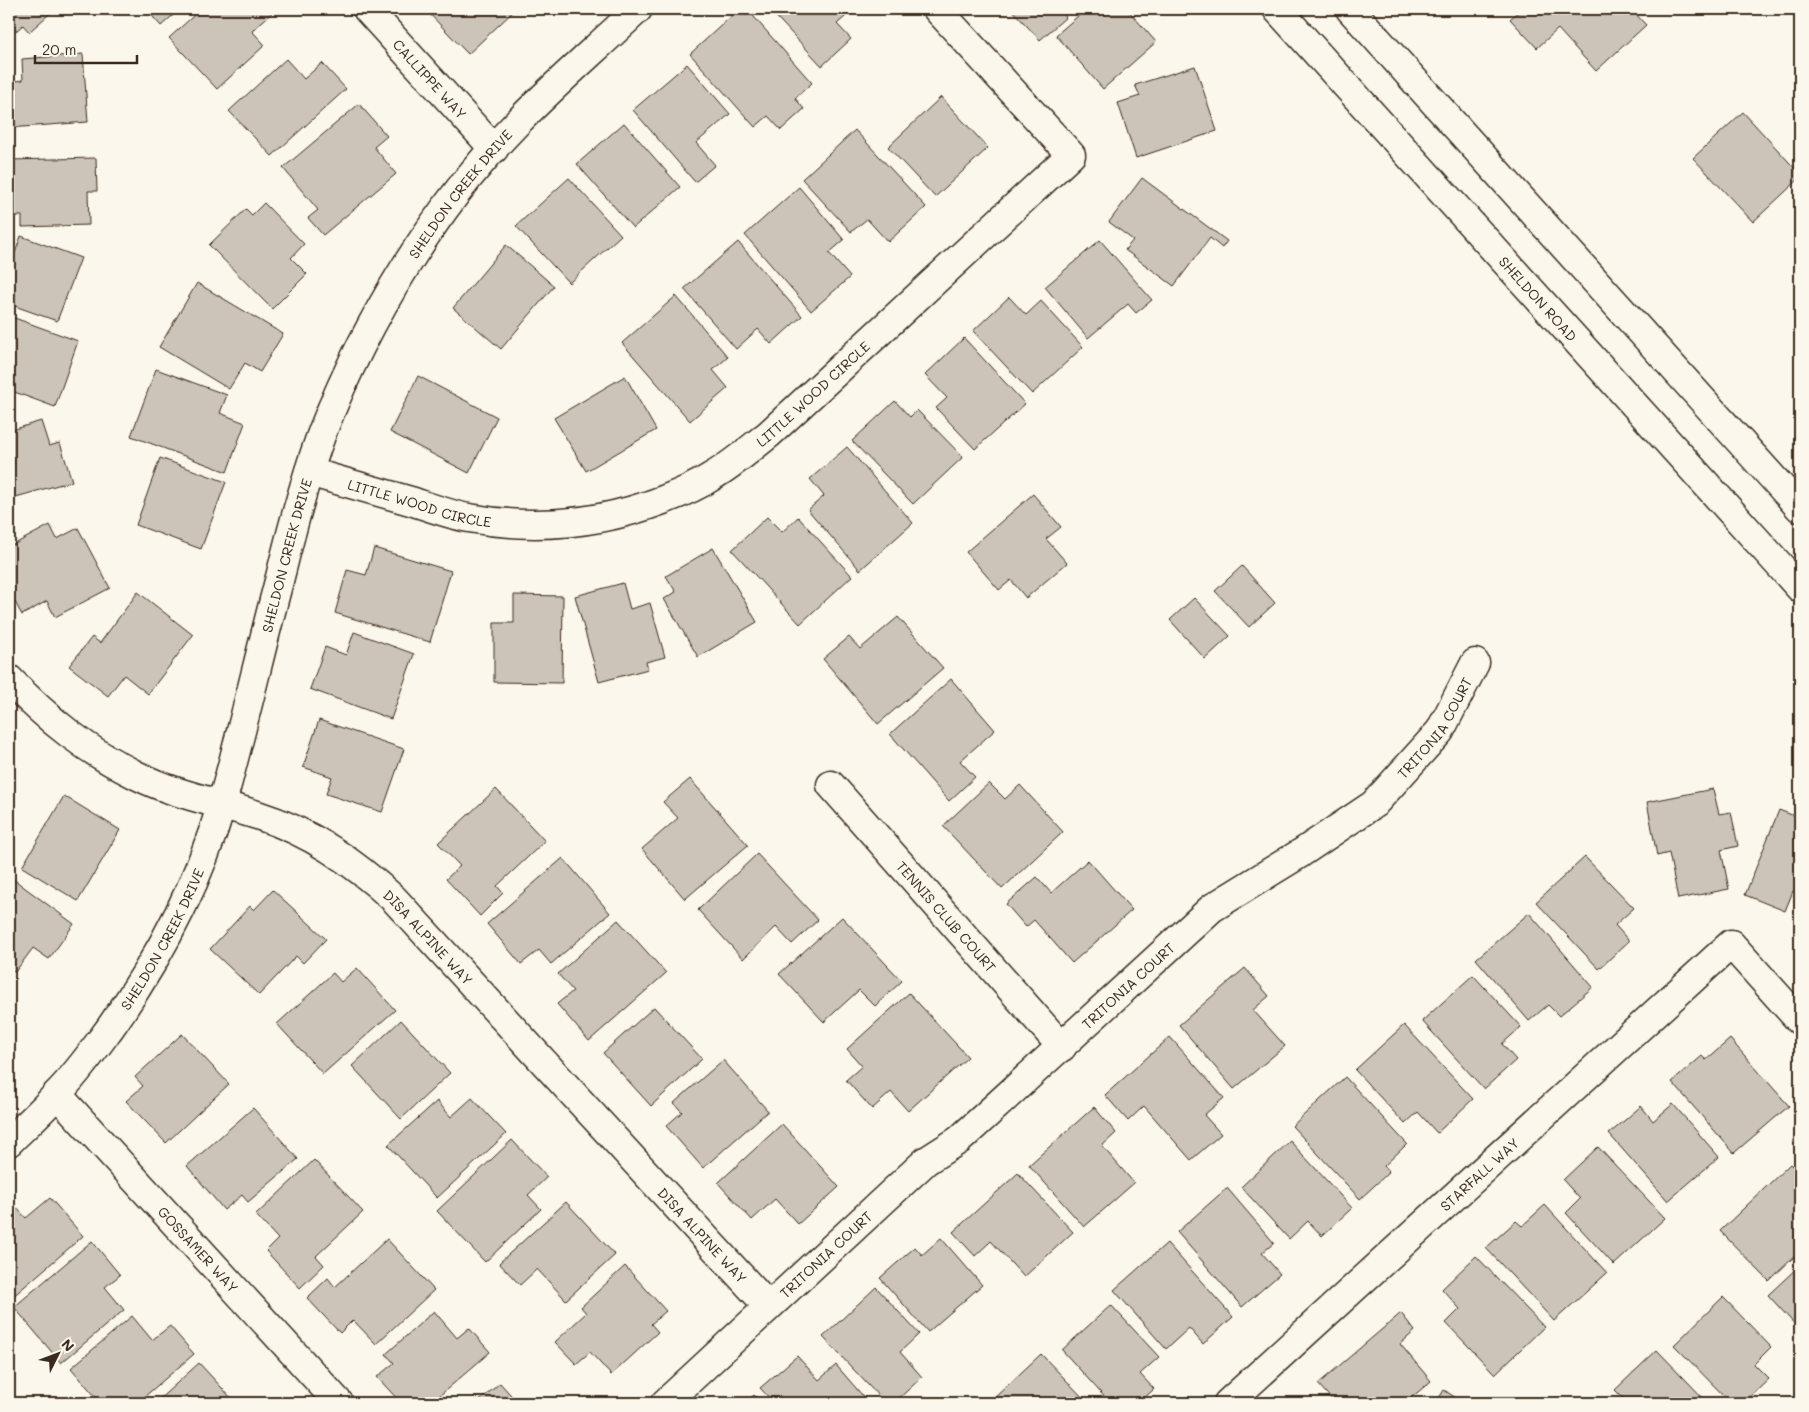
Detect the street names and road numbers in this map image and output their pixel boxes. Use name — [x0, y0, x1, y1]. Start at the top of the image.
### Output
street label: CALLIPPE WAY — [389, 35, 471, 123]
street label: SHELDON CREEK DRIVE — [404, 125, 516, 262]
street label: SHELDON ROAD — [1495, 252, 1582, 345]
street label: LITTLE WOOD CIRCLE — [752, 336, 874, 450]
street label: LITTLE WOOD CIRCLE — [346, 474, 493, 531]
street label: SHELDON CREEK DRIVE — [257, 476, 316, 634]
street label: TRITONIA COURT — [1393, 673, 1476, 782]
street label: TENNIS CLUB COURT — [893, 857, 1001, 976]
street label: SHELDON CREEK DRIVE — [116, 865, 208, 1013]
street label: DISA ALPINE WAY — [380, 885, 478, 989]
street label: TRITONIA COURT — [1077, 938, 1178, 1033]
street label: STARFALL WAY — [1436, 1133, 1523, 1215]
street label: DISA ALPINE WAY — [654, 1183, 752, 1287]
street label: GOSSAMER WAY — [154, 1202, 243, 1296]
street label: TRITONIA COURT — [775, 1206, 876, 1302]

